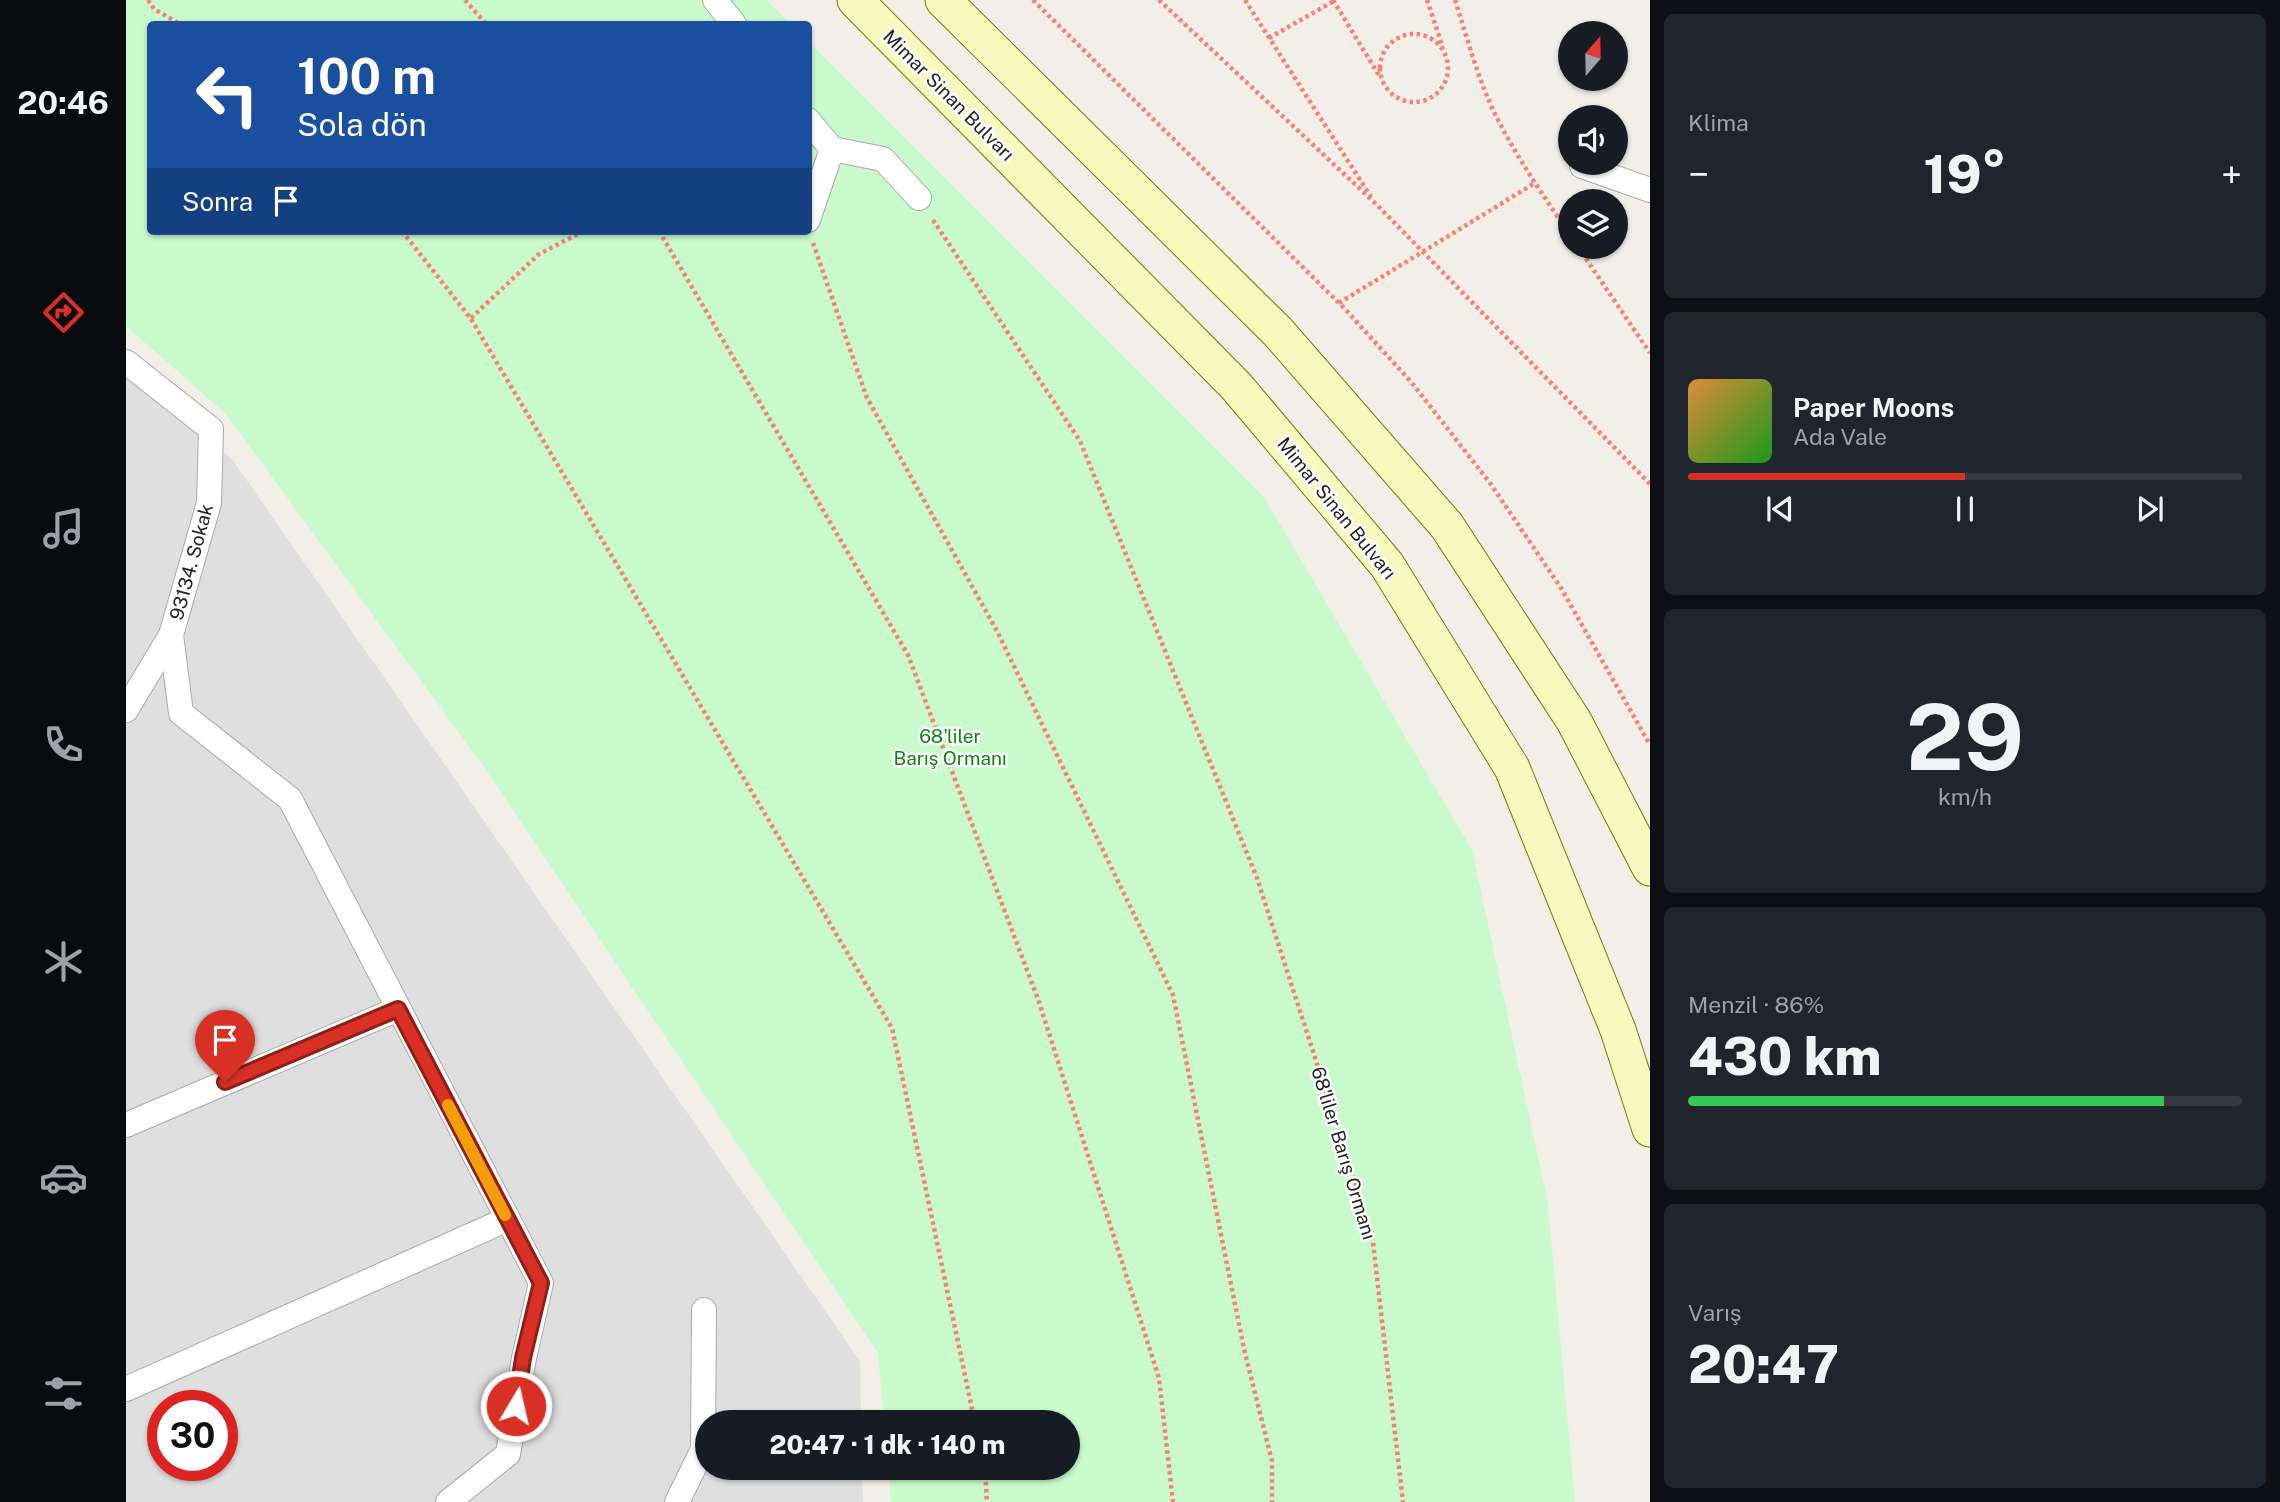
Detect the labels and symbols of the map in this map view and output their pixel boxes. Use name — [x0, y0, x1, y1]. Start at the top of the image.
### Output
north arrow — [1558, 21, 1628, 91]
street label: Mimar Sinan Bulvarı — [879, 25, 1019, 165]
street label: Mimar Sinan Bulvarı — [1273, 433, 1401, 583]
street label: 93134. Sokak — [165, 501, 217, 622]
park label: 68'liler Barış Ormanı — [893, 725, 1007, 769]
pin — [195, 1010, 255, 1082]
street label: 68'liler Barış Ormanı — [1307, 1064, 1381, 1242]
position arrow — [479, 1369, 553, 1443]
speed limit sign: 30 — [147, 1390, 238, 1481]

